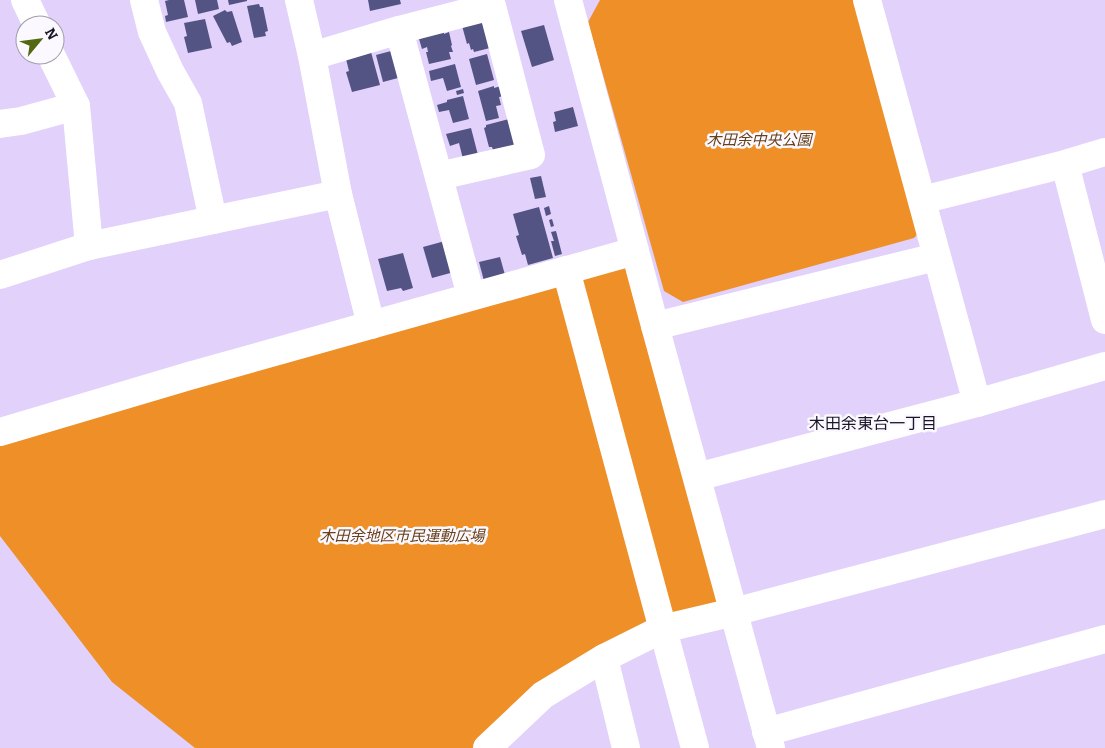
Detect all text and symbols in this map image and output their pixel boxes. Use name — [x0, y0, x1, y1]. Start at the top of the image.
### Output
north arrow — [15, 15, 65, 65]
text: N — [41, 25, 61, 43]
park label: 木田余中央公園 — [706, 131, 813, 149]
district label: 木田余東台一丁目 — [809, 414, 937, 433]
park label: 木田余地区市民運動広場 — [319, 527, 486, 545]

